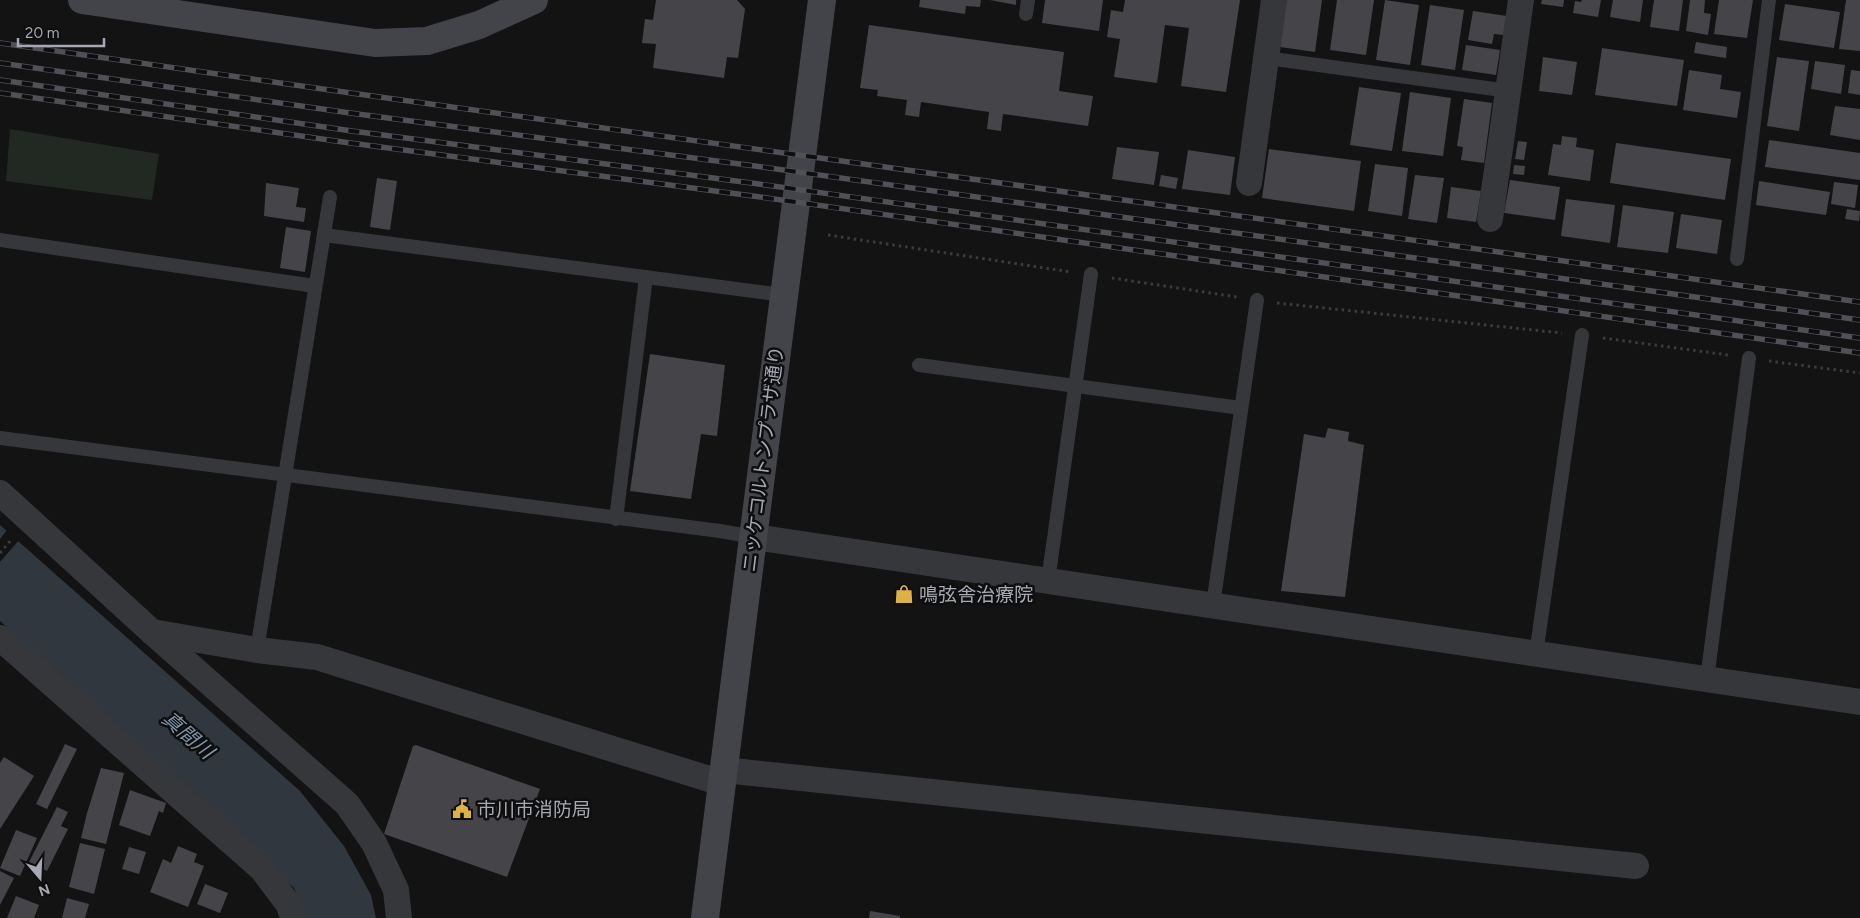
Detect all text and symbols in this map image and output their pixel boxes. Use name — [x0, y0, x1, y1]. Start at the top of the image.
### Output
scale bar — [18, 15, 104, 47]
text: 20 m — [25, 24, 59, 42]
street label: ニッケコルトンプラザ通り — [738, 345, 788, 573]
shop icon: 鳴弦舎治療院 — [893, 583, 915, 605]
place label: 鳴弦舎治療院 — [919, 583, 1033, 606]
water label: 真間川 — [157, 706, 220, 765]
public building icon: 市川市消防局 — [451, 798, 473, 820]
place label: 市川市消防局 — [477, 798, 591, 821]
north arrow — [15, 853, 65, 903]
text: N — [36, 880, 52, 900]

